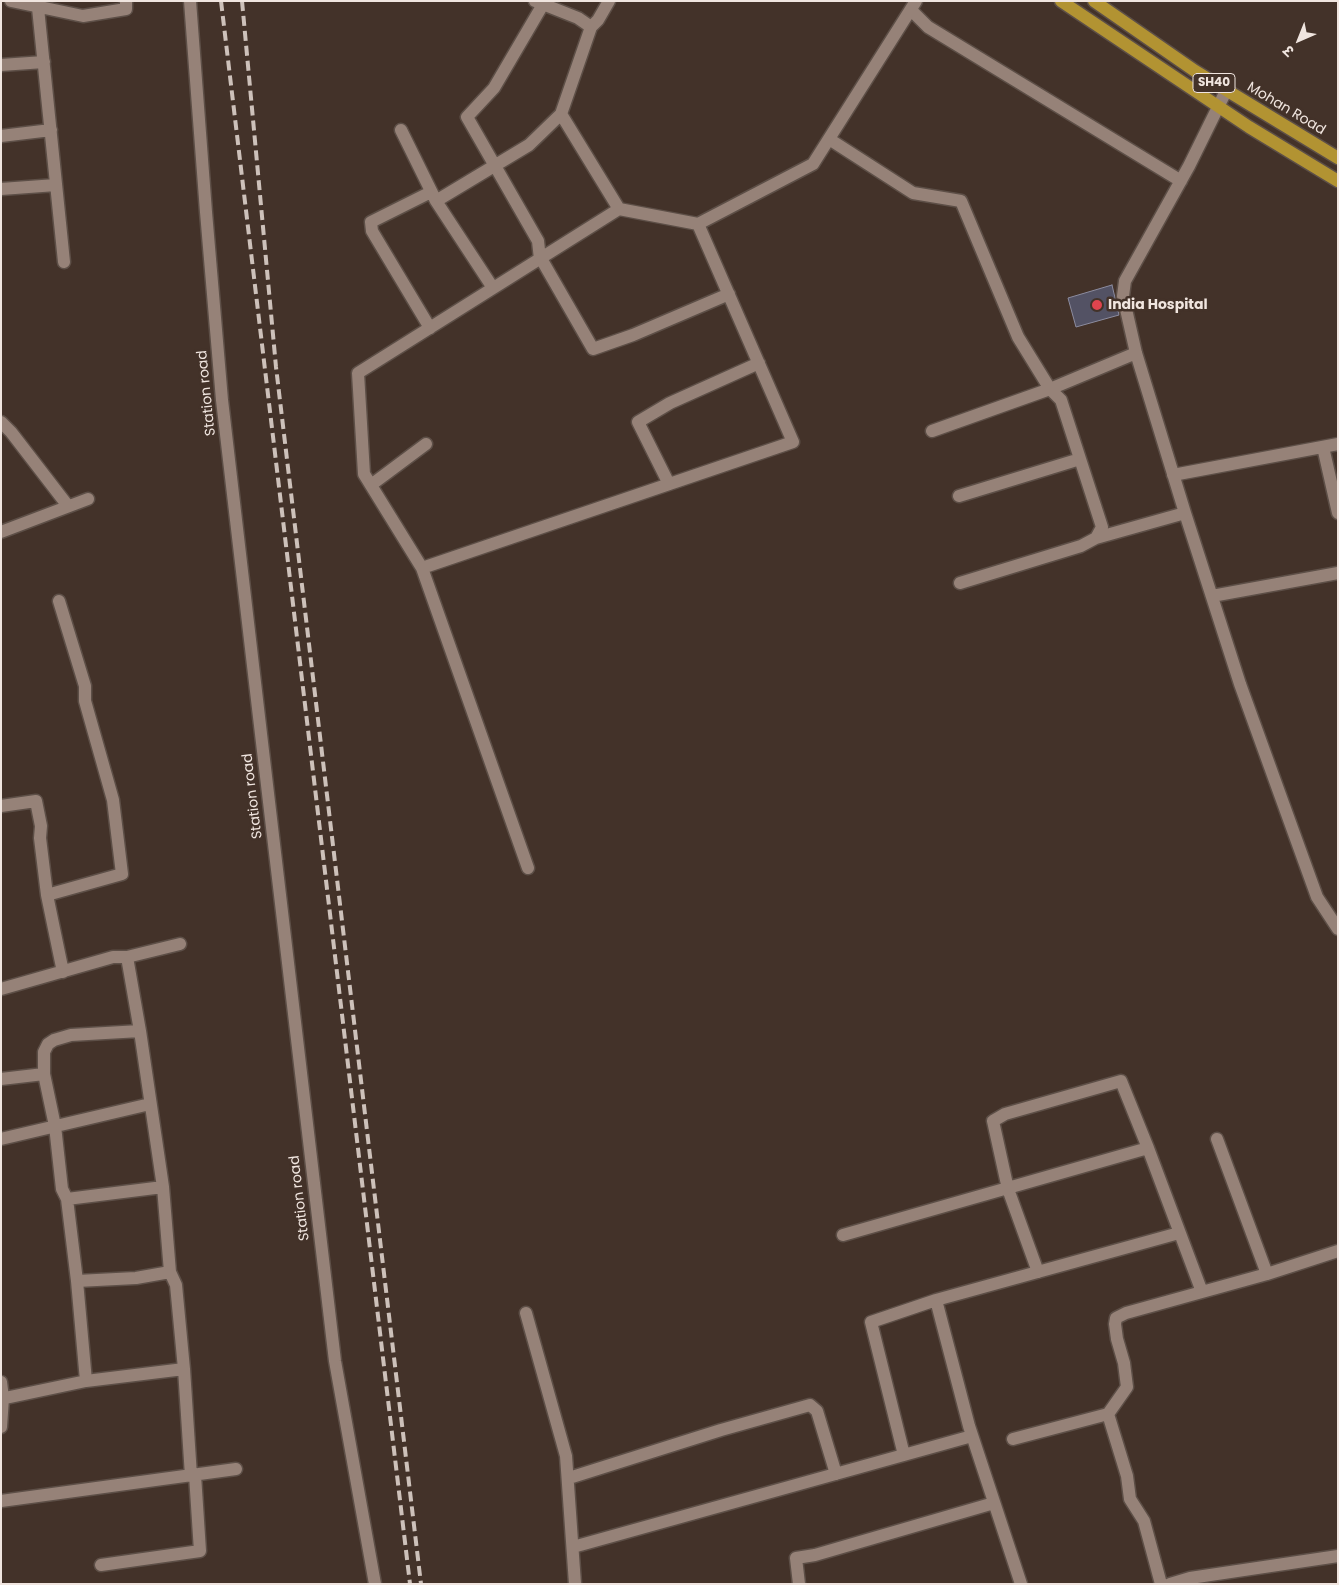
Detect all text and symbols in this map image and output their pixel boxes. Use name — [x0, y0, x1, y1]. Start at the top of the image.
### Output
north arrow — [1274, 15, 1324, 65]
text: उ — [1279, 41, 1298, 61]
road number: SH40 — [1193, 74, 1235, 92]
street label: Mohan Road — [1244, 79, 1328, 139]
place label: India Hospital — [1108, 297, 1208, 313]
marker: India Hospital — [1090, 298, 1104, 312]
street label: Station road — [194, 349, 220, 437]
street label: Station road — [239, 752, 267, 840]
street label: Station road — [286, 1154, 314, 1242]

